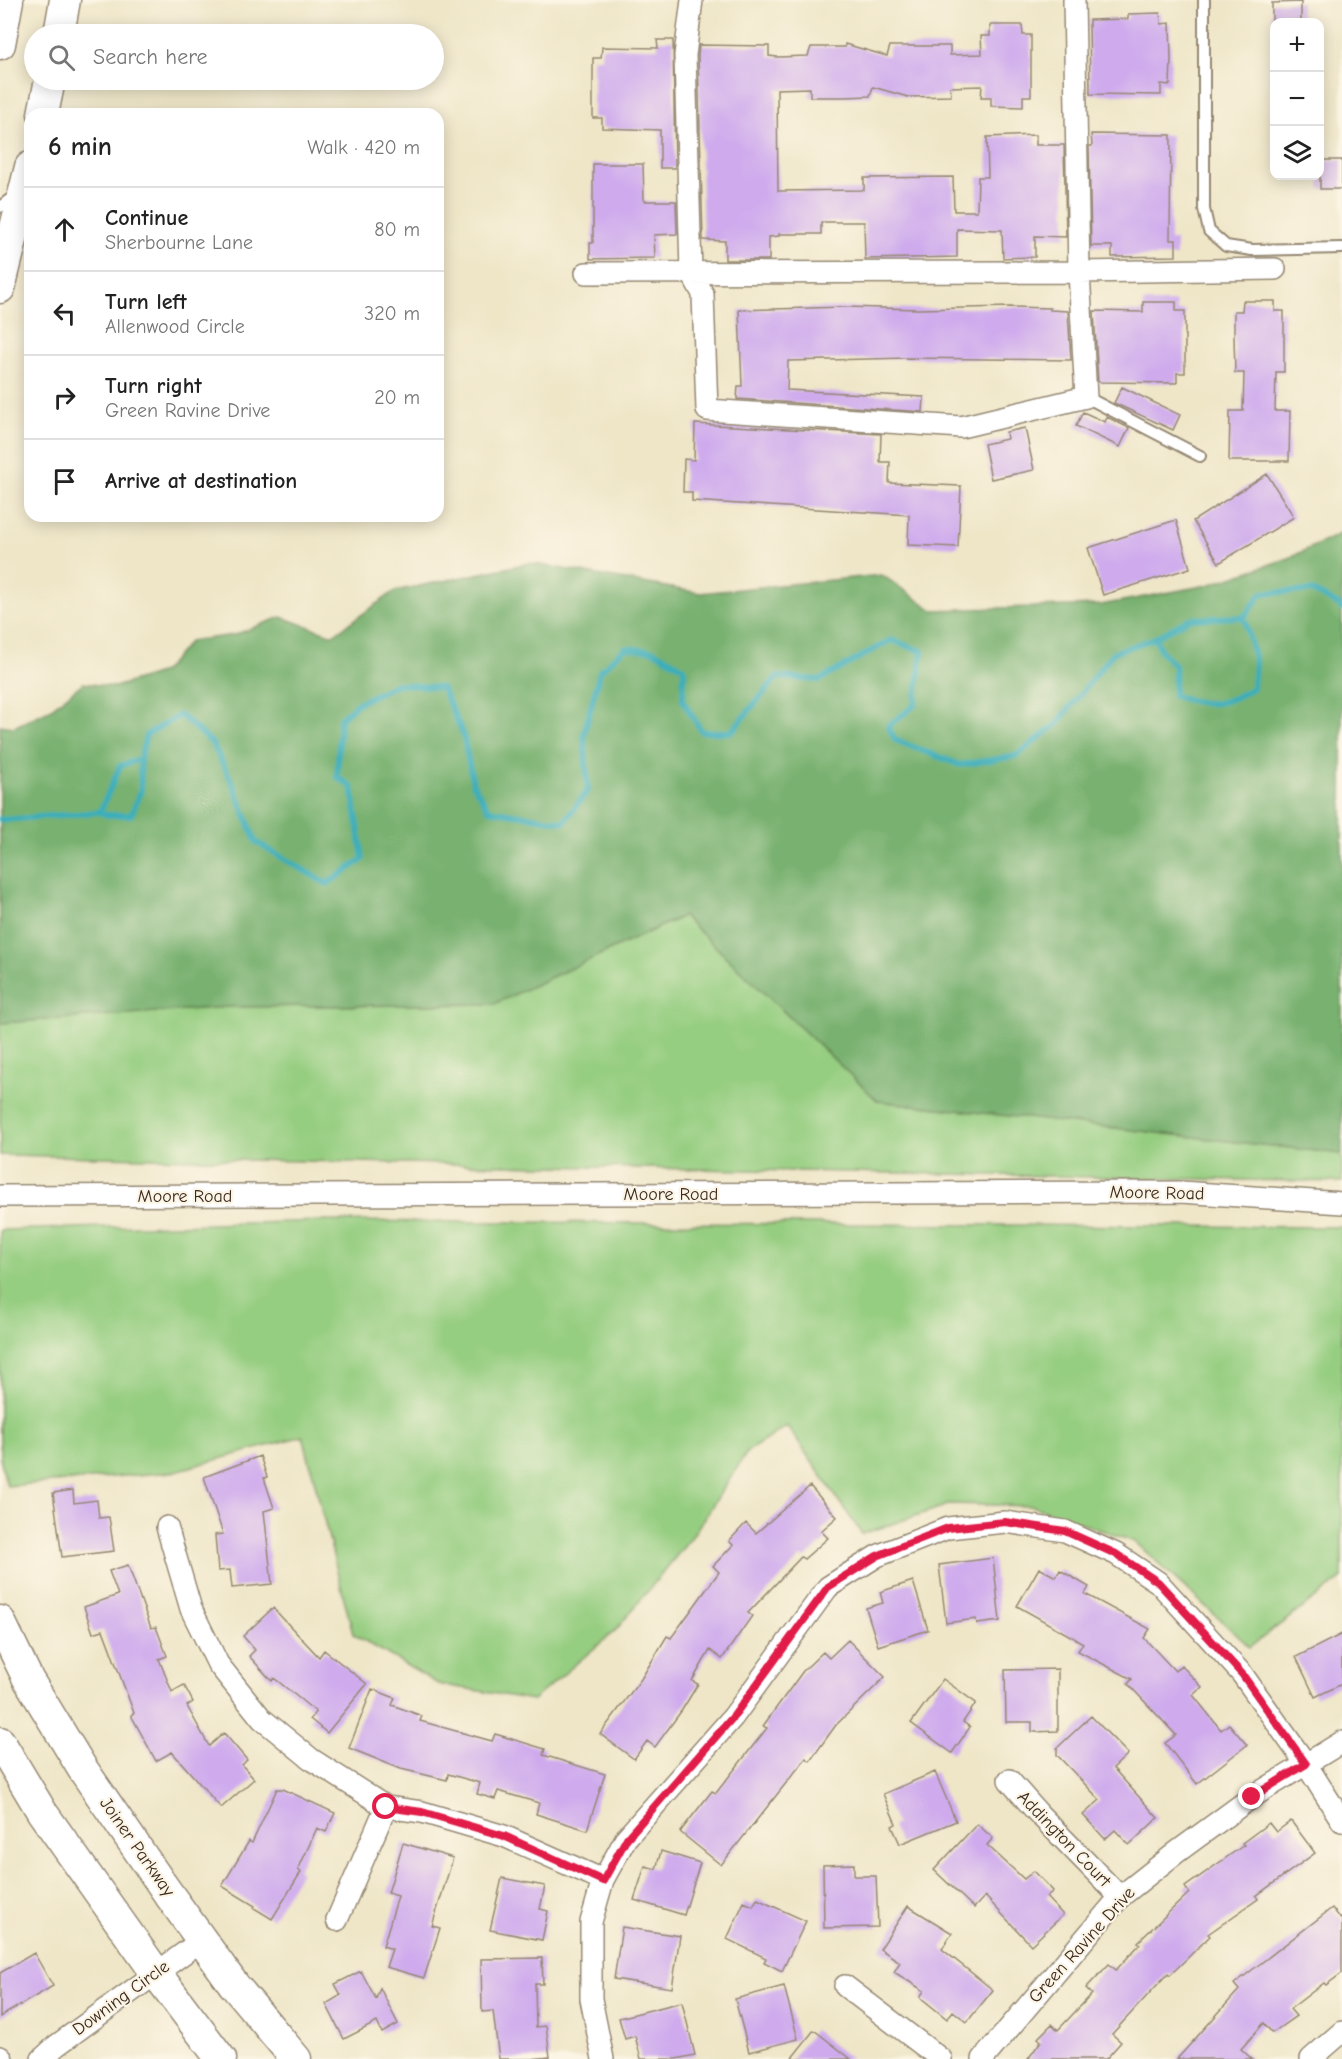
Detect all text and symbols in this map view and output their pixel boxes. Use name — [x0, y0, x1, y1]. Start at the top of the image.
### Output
map controls — [1270, 18, 1324, 180]
button: + — [1270, 18, 1324, 72]
search box — [24, 24, 444, 90]
icon: search — [45, 41, 78, 74]
text: Search here — [93, 44, 208, 70]
button: − — [1270, 72, 1324, 126]
button: layers — [1270, 126, 1324, 180]
text: 6 min — [48, 132, 112, 162]
text: Walk · 420 m — [307, 136, 420, 159]
text: Continue — [105, 205, 188, 231]
icon: ahead — [48, 213, 81, 246]
text: 80 m — [374, 218, 420, 241]
text: Sherbourne Lane — [105, 231, 253, 254]
text: Turn left — [105, 289, 187, 315]
icon: left — [48, 297, 81, 330]
text: 320 m — [364, 302, 420, 325]
text: Allenwood Circle — [105, 315, 245, 338]
text: Turn right — [105, 373, 202, 399]
icon: right — [48, 381, 81, 414]
text: 20 m — [374, 386, 420, 409]
text: Green Ravine Drive — [105, 399, 270, 422]
icon: arrive — [48, 465, 81, 498]
text: Arrive at destination — [105, 468, 297, 494]
street label: Moore Road — [1109, 1182, 1205, 1204]
street label: Moore Road — [624, 1184, 718, 1205]
street label: Moore Road — [138, 1186, 232, 1207]
route end — [1238, 1783, 1264, 1809]
street label: Addington Court — [1013, 1787, 1116, 1892]
street label: Joiner Parkway — [95, 1793, 179, 1901]
route start — [372, 1793, 398, 1819]
street label: Green Ravine Drive — [1024, 1883, 1140, 2007]
street label: Downing Circle — [69, 1956, 173, 2040]

